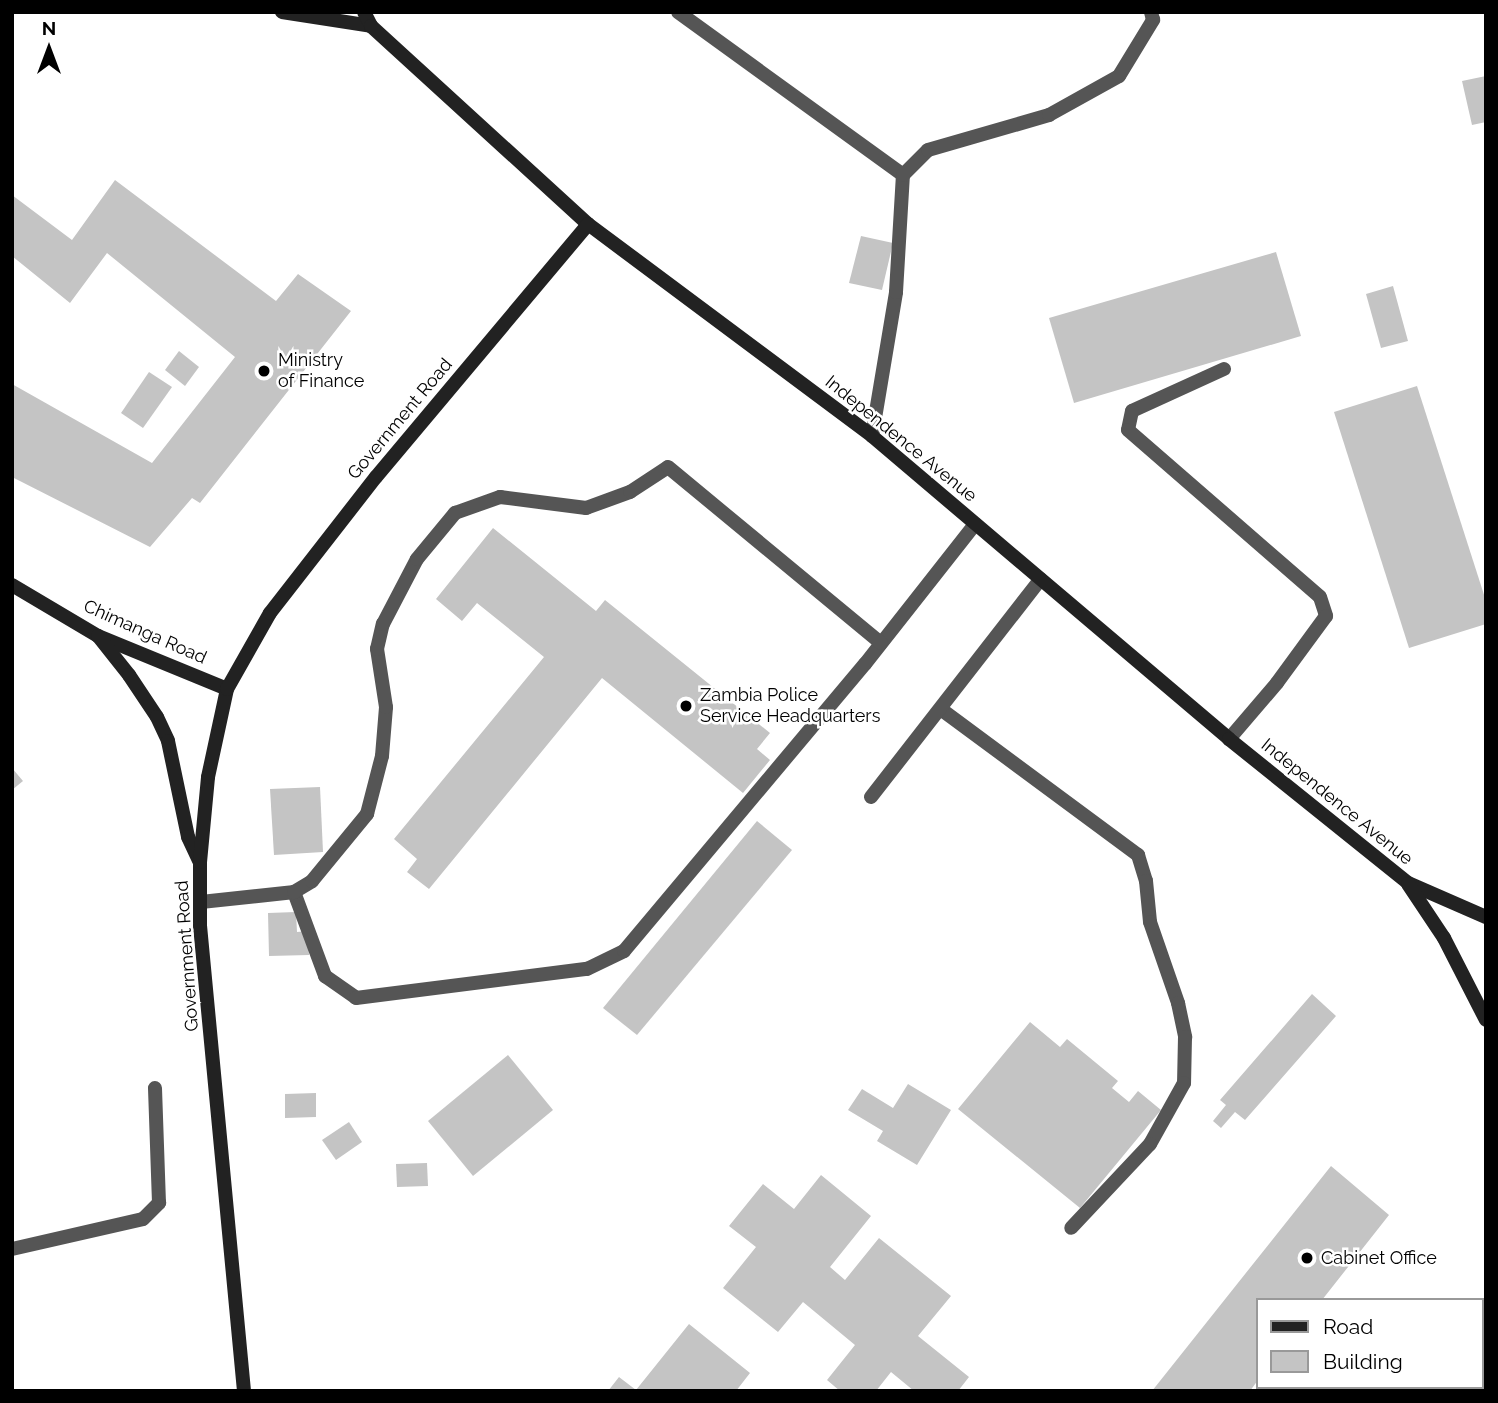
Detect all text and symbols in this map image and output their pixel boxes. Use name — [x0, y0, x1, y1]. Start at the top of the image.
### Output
north arrow — [14, 14, 84, 84]
text: N — [42, 17, 56, 39]
place label: Ministry of Finance — [278, 350, 365, 392]
street label: Government Road — [343, 354, 457, 484]
marker: Ministry of Finance — [256, 363, 272, 379]
street label: Independence Avenue — [821, 371, 981, 507]
street label: Chimanga Road — [80, 595, 210, 669]
place label: Zambia Police Service Headquarters — [700, 685, 880, 728]
marker: Zambia Police Service Headquarters — [678, 698, 694, 714]
street label: Independence Avenue — [1257, 734, 1417, 870]
street label: Government Road — [171, 880, 203, 1032]
place label: Cabinet Office — [1321, 1247, 1437, 1269]
marker: Cabinet Office — [1299, 1250, 1315, 1266]
legend — [1256, 1298, 1484, 1389]
text: Road — [1323, 1314, 1373, 1339]
text: Building — [1323, 1349, 1403, 1374]

